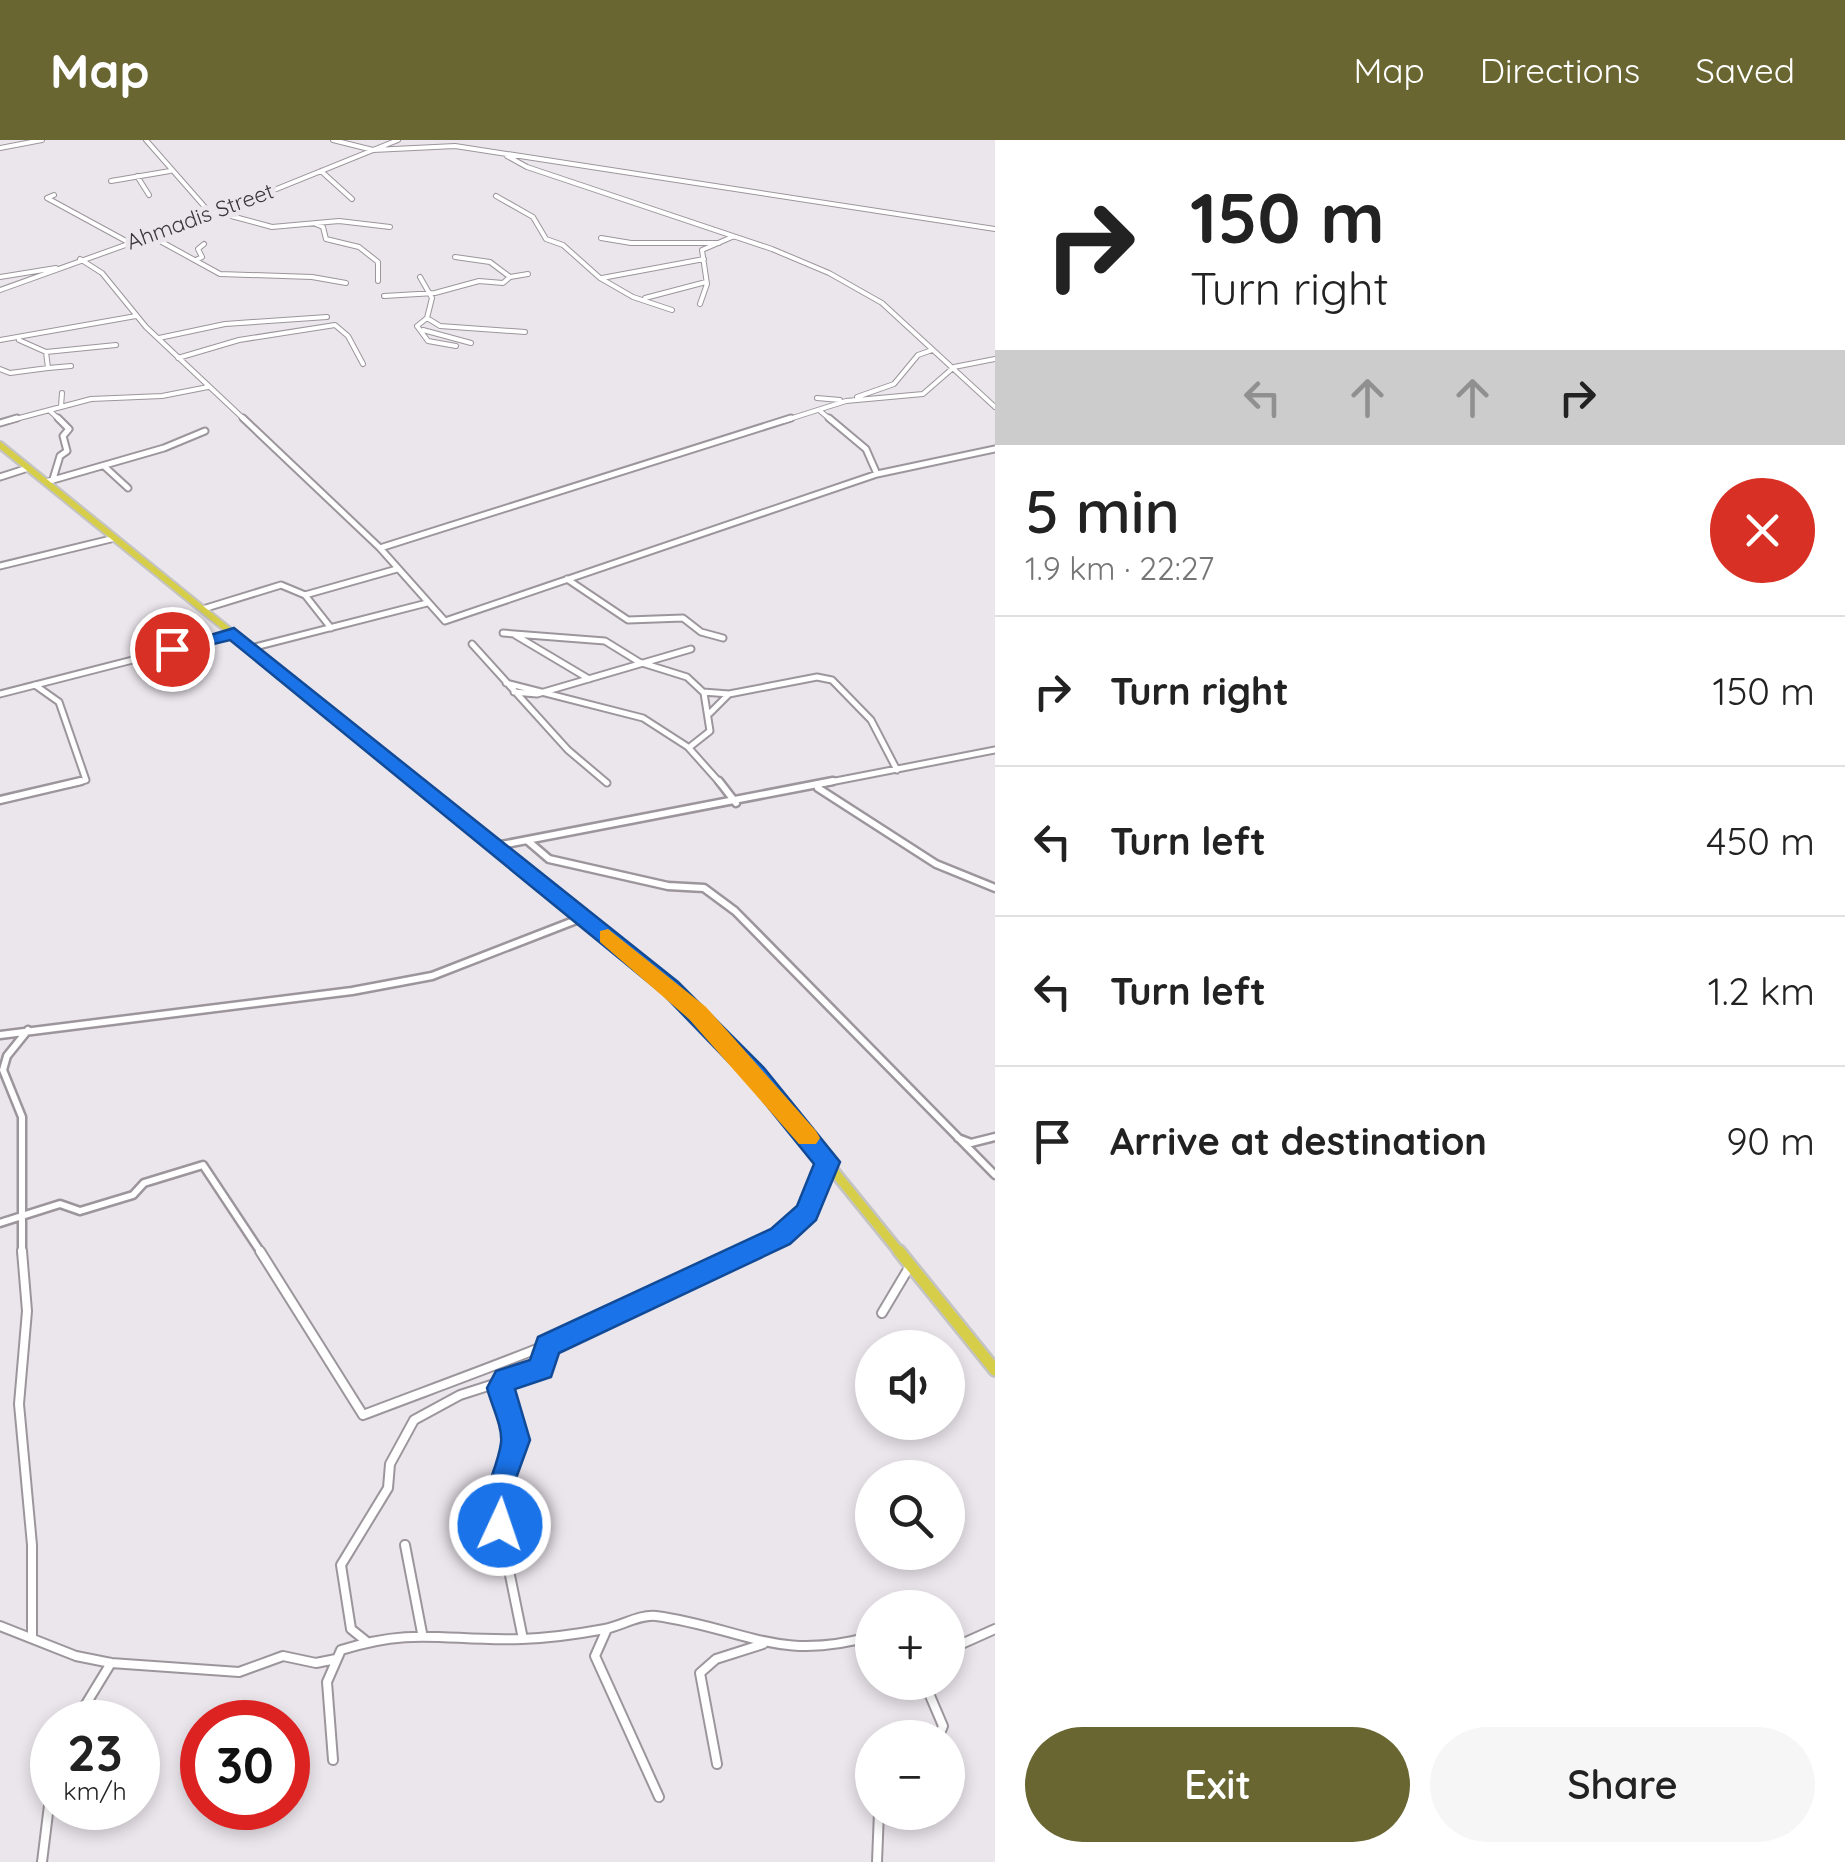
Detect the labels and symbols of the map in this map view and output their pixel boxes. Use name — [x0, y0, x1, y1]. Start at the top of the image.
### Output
street label: Ahmadis Street — [123, 176, 277, 256]
pin — [130, 607, 215, 692]
position arrow — [448, 1473, 552, 1577]
speed limit sign: 30 — [180, 1700, 310, 1830]

